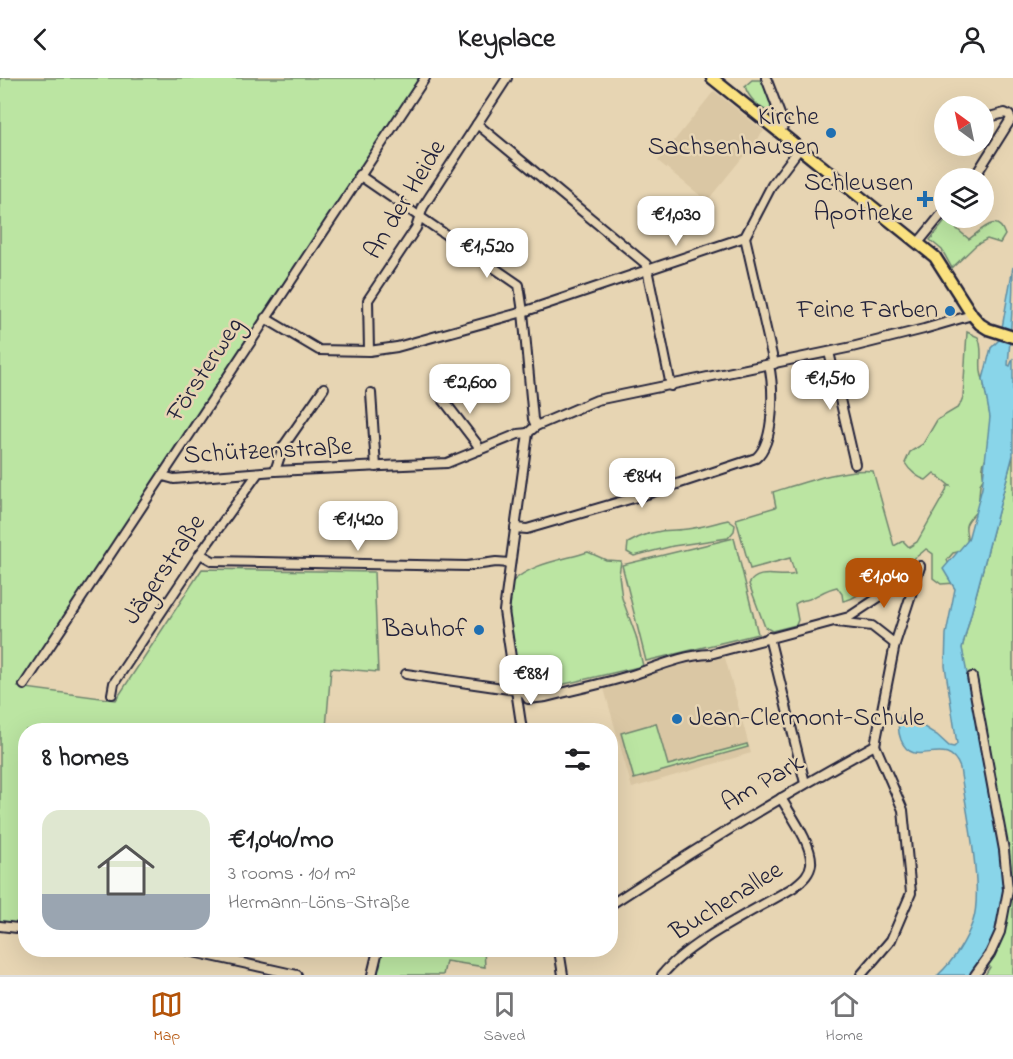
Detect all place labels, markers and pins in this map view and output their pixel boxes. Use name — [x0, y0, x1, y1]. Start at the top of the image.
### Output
place label: Kirche Sachsenhausen — [648, 99, 819, 167]
marker: Kirche Sachsenhausen — [824, 126, 838, 140]
place label: Schleusen Apotheke — [804, 165, 913, 233]
marker: Schleusen Apotheke — [918, 192, 932, 206]
pin: €1,030 — [627, 196, 725, 247]
pin: €1,520 — [438, 228, 536, 279]
place label: Feine Farben — [796, 292, 938, 330]
marker: Feine Farben — [943, 304, 957, 318]
pin: €1,510 — [781, 360, 879, 411]
pin: €2,600 — [421, 364, 519, 415]
pin: €844 — [606, 458, 678, 509]
pin: €1,420 — [309, 501, 407, 552]
pin: €1,040 — [835, 558, 933, 609]
place label: Bauhof — [382, 611, 468, 649]
marker: Bauhof — [472, 623, 486, 637]
pin: €881 — [495, 655, 567, 706]
place label: Jean-Clermont-Schule — [689, 700, 925, 738]
marker: Jean-Clermont-Schule — [670, 712, 684, 726]

